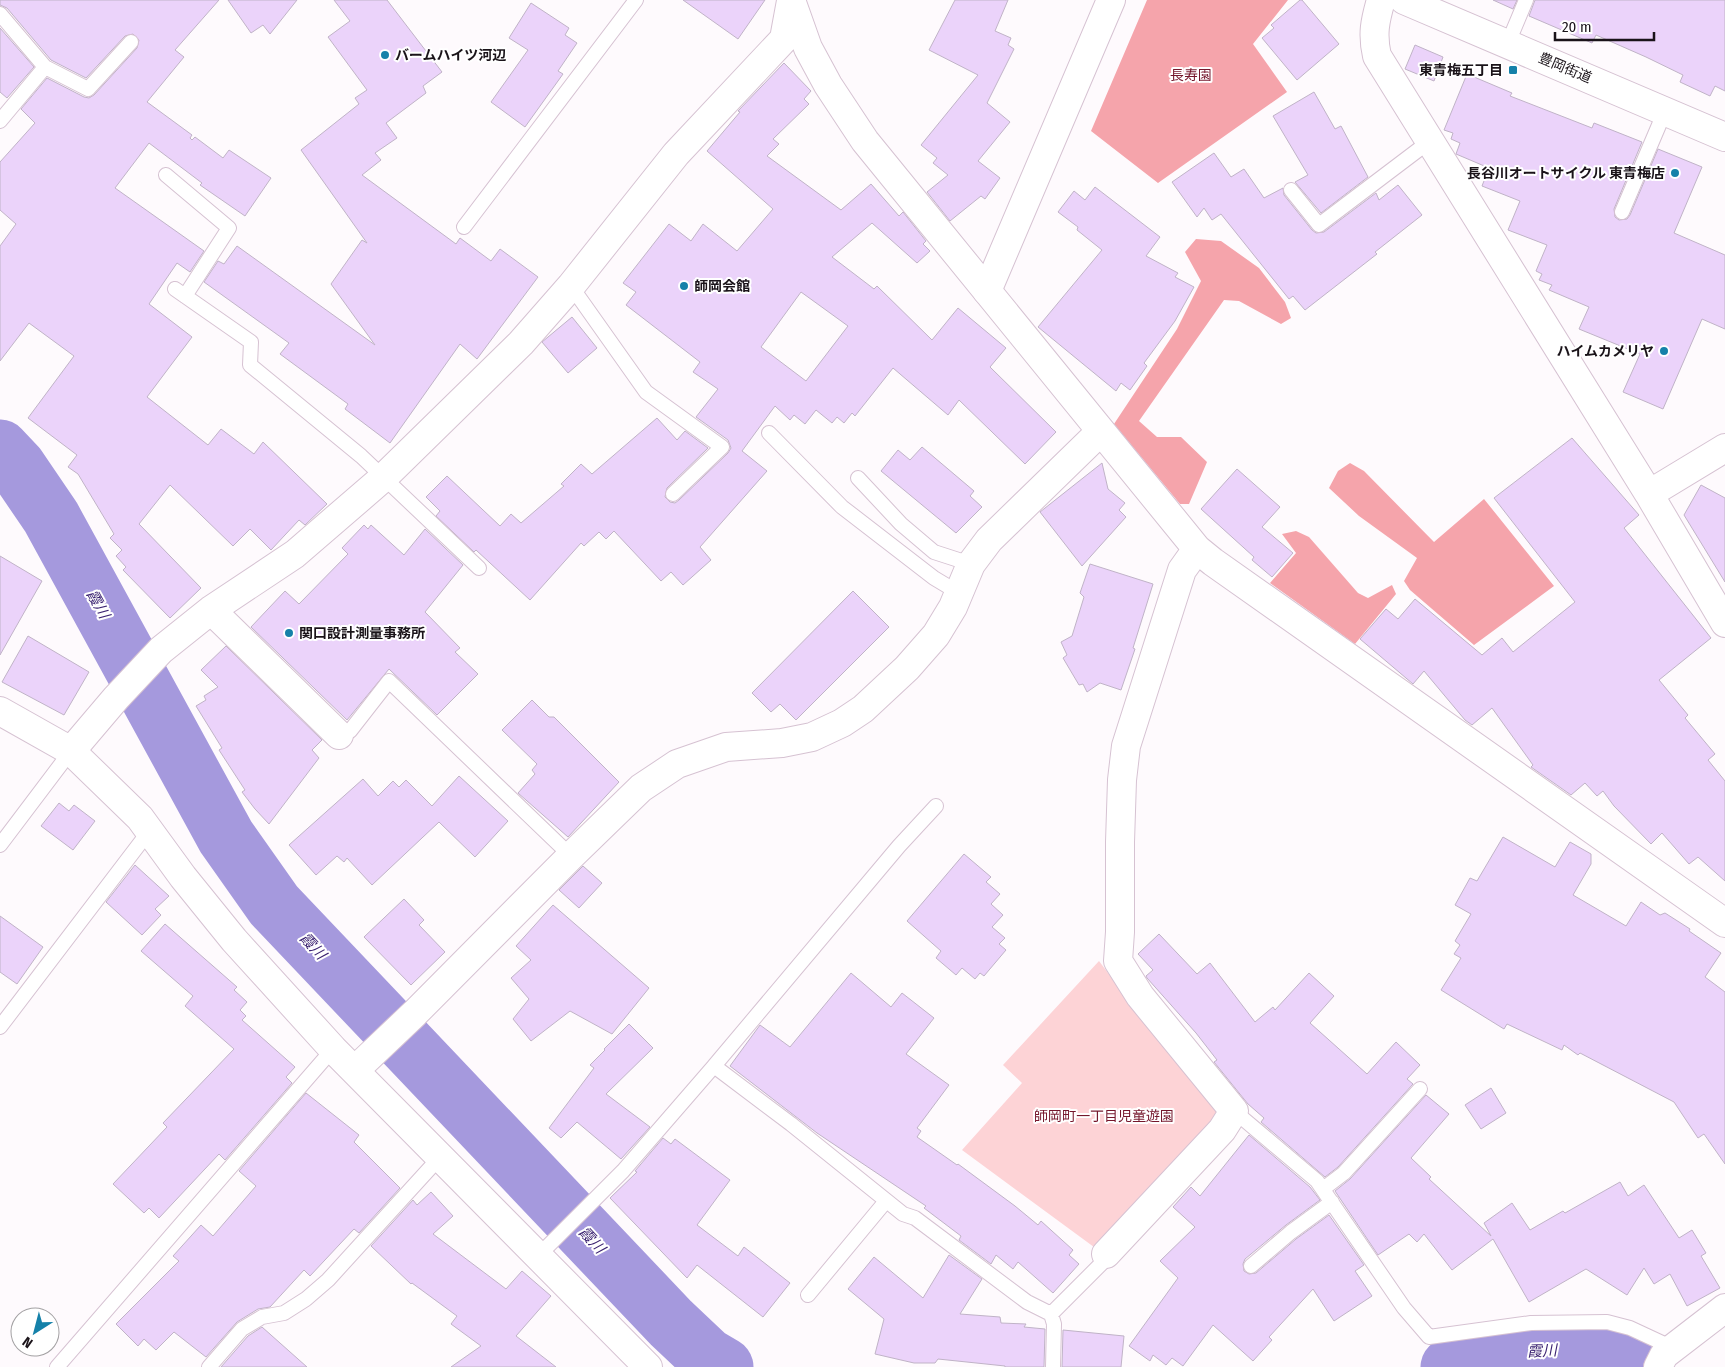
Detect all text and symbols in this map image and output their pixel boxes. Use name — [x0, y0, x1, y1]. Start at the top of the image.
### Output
scale bar — [1555, 10, 1654, 42]
text: 20 m — [1562, 18, 1592, 36]
place label: バームハイツ河辺 — [395, 47, 506, 64]
marker: バームハイツ河辺 — [379, 49, 391, 61]
street label: 豊岡街道 — [1536, 49, 1594, 87]
place label: 東青梅五丁目 — [1419, 62, 1503, 79]
marker: 東青梅五丁目 — [1507, 64, 1519, 76]
park label: 長寿園 — [1170, 67, 1212, 84]
place label: 長谷川オートサイクル 東青梅店 — [1467, 165, 1665, 182]
marker: 長谷川オートサイクル 東青梅店 — [1669, 167, 1681, 179]
place label: 師岡会館 — [694, 278, 750, 295]
marker: 師岡会館 — [678, 280, 690, 292]
place label: ハイムカメリヤ — [1557, 343, 1654, 360]
marker: ハイムカメリヤ — [1658, 345, 1670, 357]
water label: 霞川 — [83, 587, 114, 623]
place label: 関口設計測量事務所 — [299, 625, 425, 642]
marker: 関口設計測量事務所 — [283, 627, 295, 639]
water label: 霞川 — [296, 929, 331, 965]
park label: 師岡町一丁目児童遊園 — [1034, 1108, 1174, 1125]
water label: 霞川 — [575, 1223, 610, 1259]
north arrow — [10, 1307, 60, 1357]
text: N — [19, 1333, 36, 1351]
water label: 霞川 — [1527, 1341, 1559, 1361]

